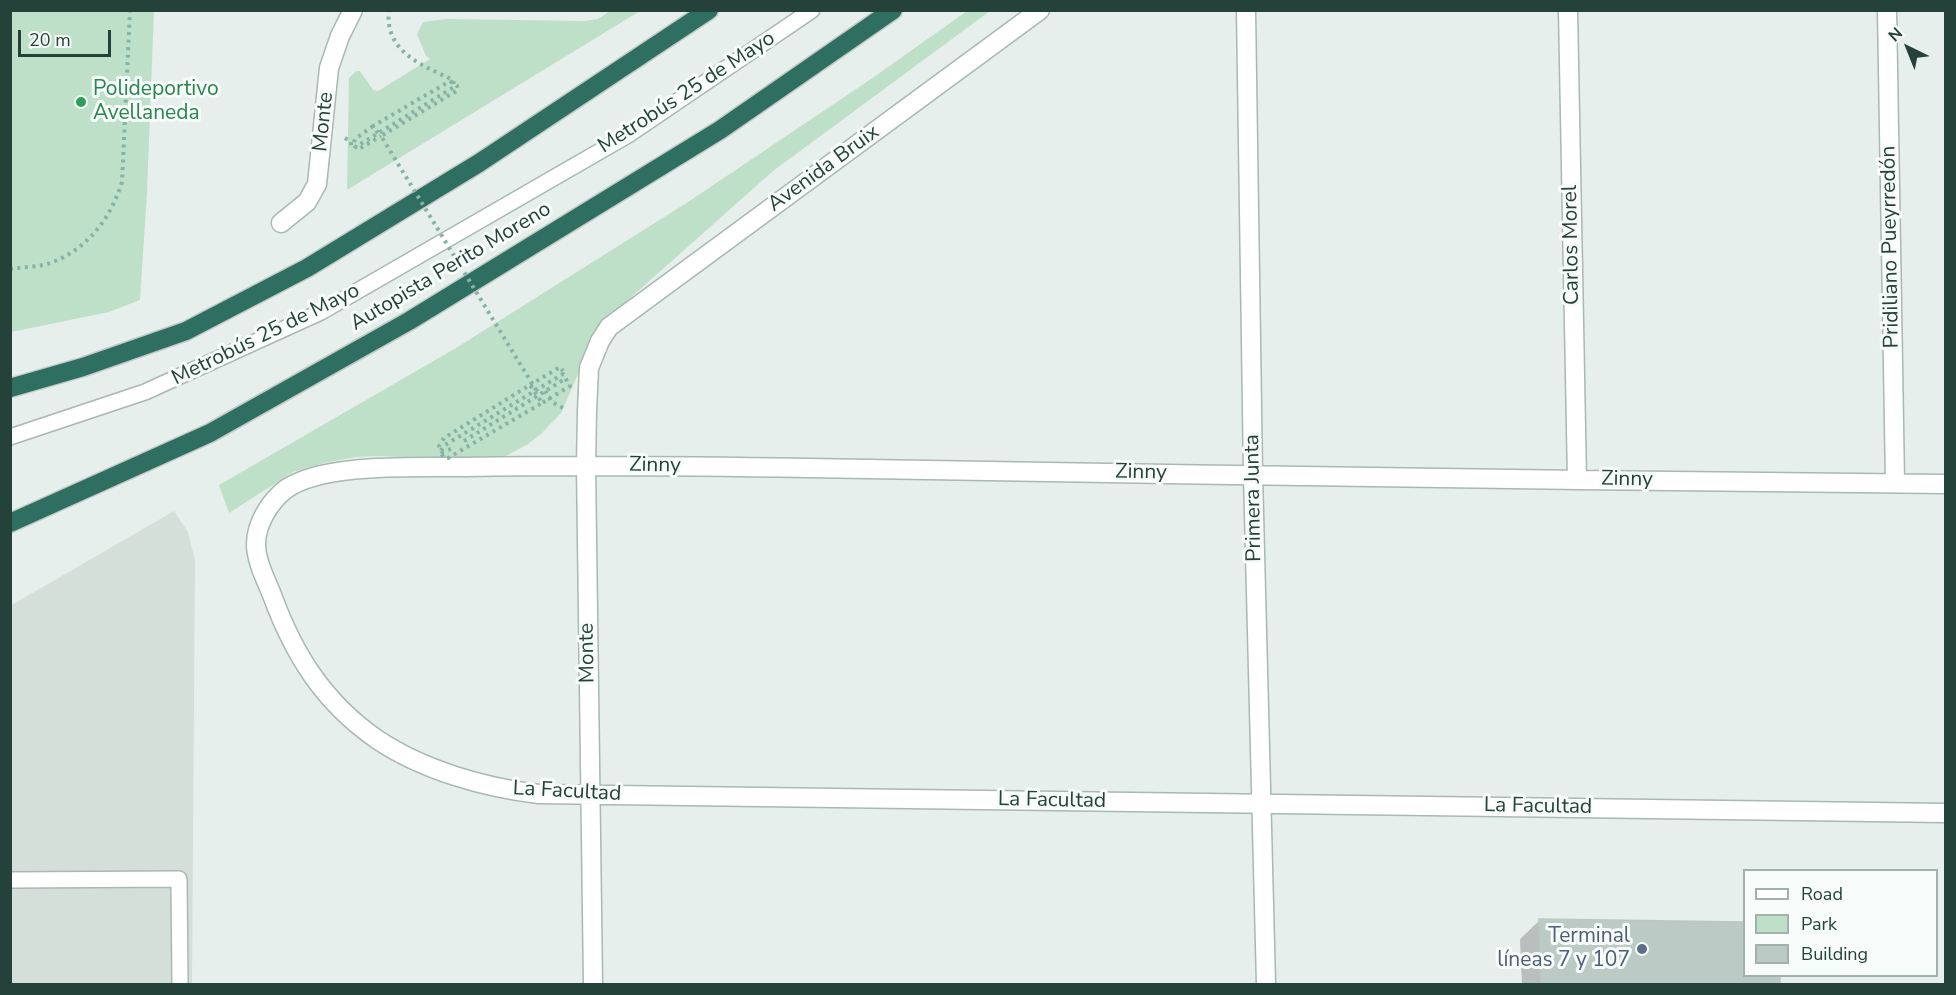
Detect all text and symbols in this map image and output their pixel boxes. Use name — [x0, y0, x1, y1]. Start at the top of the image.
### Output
scale bar — [21, 18, 114, 56]
north arrow — [1878, 18, 1938, 78]
text: N — [1884, 23, 1908, 47]
street label: Metrobús 25 de Mayo — [594, 26, 780, 160]
text: 20 m — [29, 28, 71, 52]
place label: Polideportivo Avellaneda — [93, 77, 219, 127]
street label: Monte — [308, 91, 340, 153]
marker: Polideportivo Avellaneda — [74, 95, 88, 109]
street label: Avenida Bruix — [763, 120, 885, 218]
street label: Pridiliano Pueyrredón — [1877, 146, 1905, 348]
street label: Carlos Morel — [1558, 185, 1586, 305]
street label: Autopista Perito Moreno — [346, 197, 556, 337]
street label: Metrobús 25 de Mayo — [168, 279, 364, 391]
street label: Primera Junta — [1240, 434, 1268, 562]
street label: Zinny — [629, 453, 681, 479]
street label: Zinny — [1115, 460, 1167, 486]
street label: Zinny — [1601, 467, 1653, 493]
street label: Monte — [575, 623, 601, 683]
street label: La Facultad — [512, 777, 622, 807]
street label: La Facultad — [998, 787, 1106, 815]
street label: La Facultad — [1484, 793, 1592, 821]
legend — [1743, 869, 1938, 977]
text: Road — [1801, 882, 1843, 906]
text: Park — [1801, 912, 1837, 936]
place label: Terminal líneas 7 y 107 — [1497, 924, 1630, 974]
marker: Terminal líneas 7 y 107 — [1635, 942, 1649, 956]
text: Building — [1801, 942, 1868, 966]

